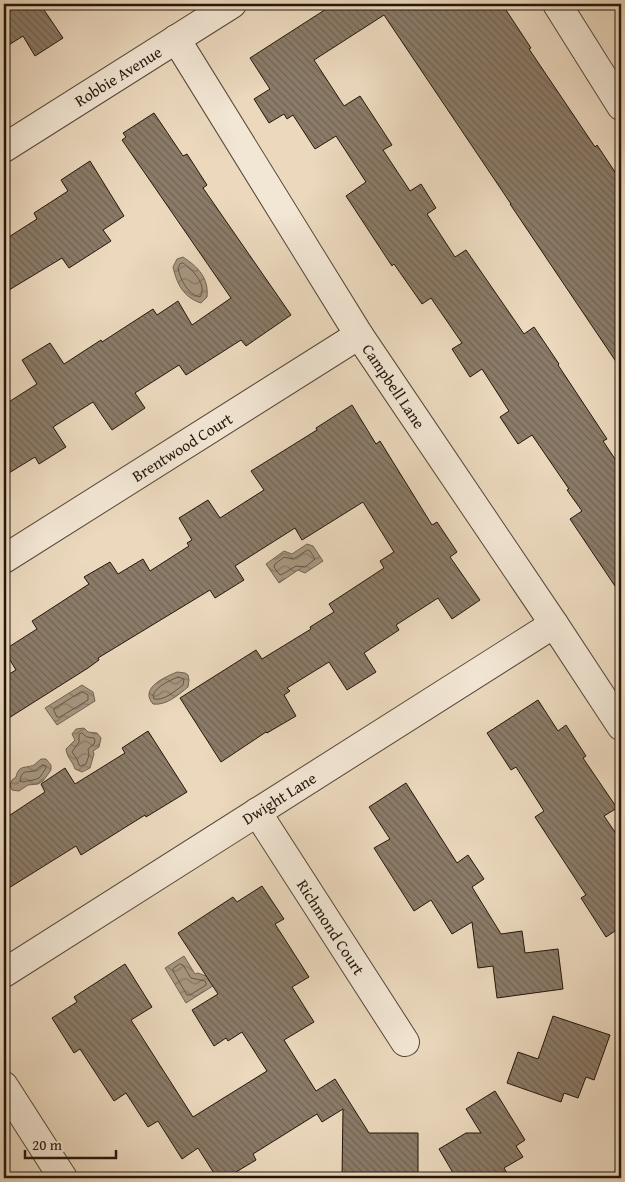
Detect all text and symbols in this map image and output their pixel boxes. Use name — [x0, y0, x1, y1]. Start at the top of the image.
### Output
street label: Robbie Avenue — [70, 40, 166, 112]
street label: Campbell Lane — [357, 339, 431, 433]
street label: Brentwood Court — [127, 406, 237, 488]
street label: Dwight Lane — [237, 766, 321, 830]
street label: Richmond Court — [291, 875, 371, 980]
scale bar — [25, 1127, 116, 1159]
text: 20 m — [32, 1134, 63, 1155]

